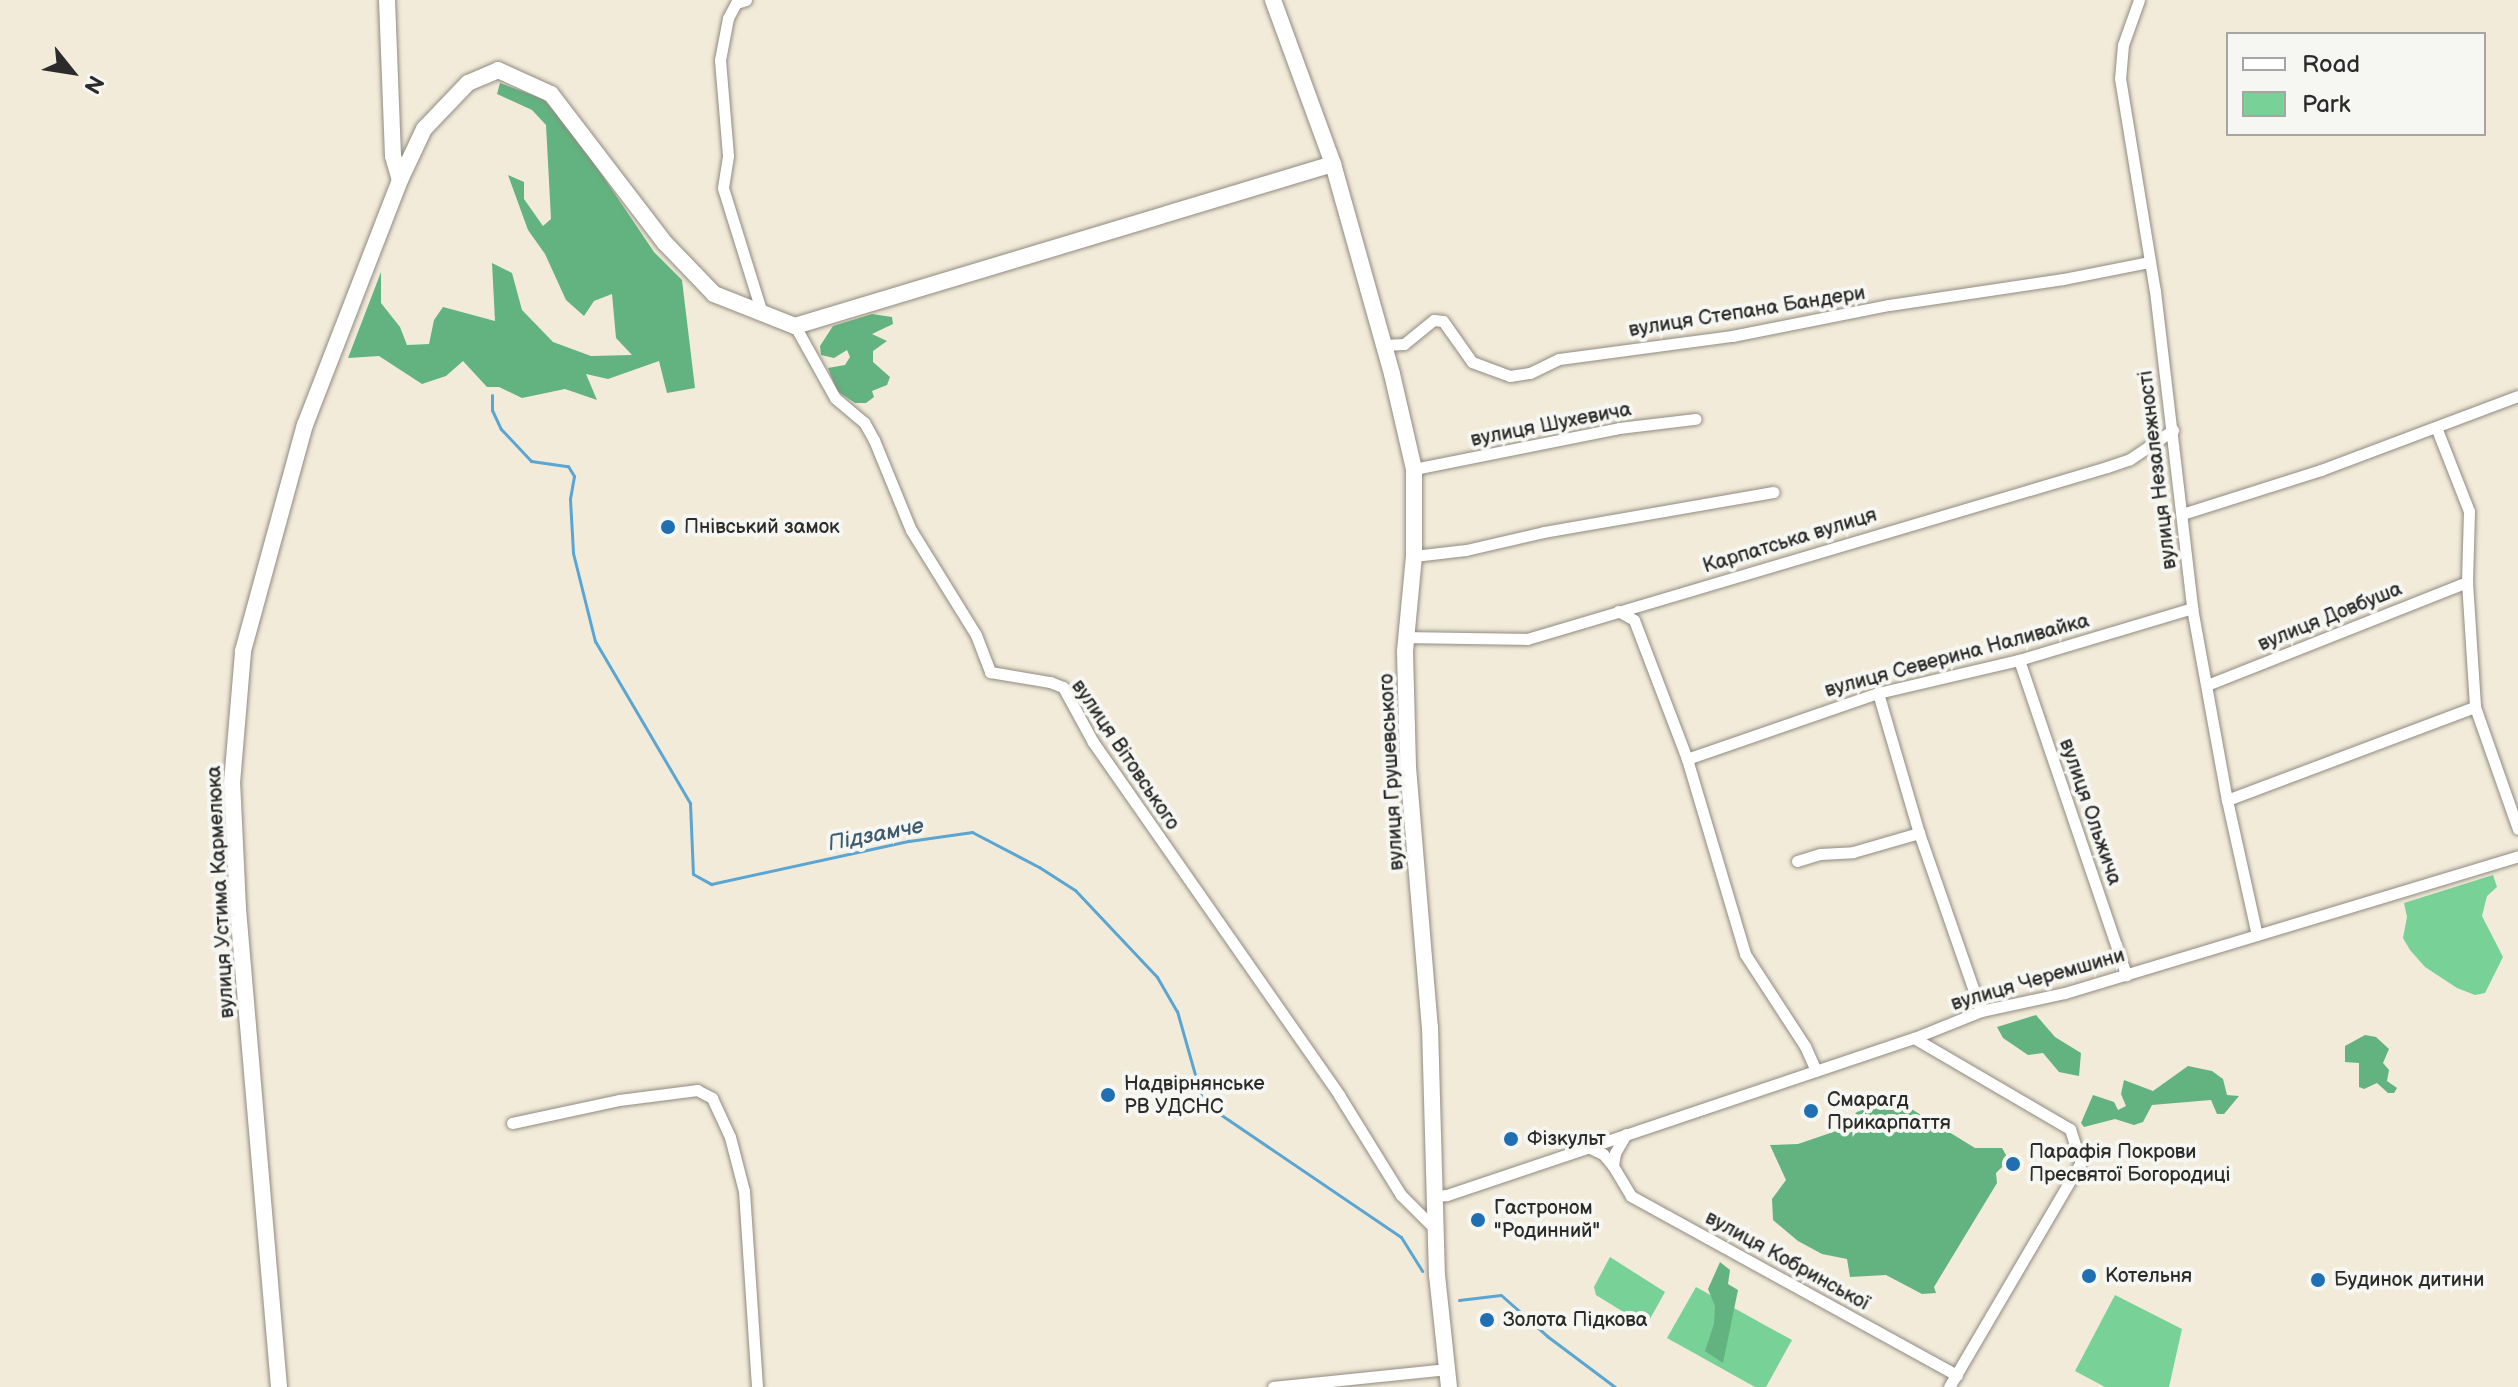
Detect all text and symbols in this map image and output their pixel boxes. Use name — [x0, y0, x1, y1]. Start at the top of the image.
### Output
north arrow — [32, 32, 112, 112]
legend — [2226, 32, 2486, 136]
text: Road — [2302, 50, 2360, 79]
text: N — [77, 70, 109, 98]
text: Park — [2302, 90, 2350, 119]
street label: вулиця Степана Бандери — [1627, 281, 1867, 343]
street label: вулиця Незалежності — [2134, 369, 2182, 571]
street label: вулиця Шухевича — [1469, 398, 1633, 452]
street label: Карпатська вулиця — [1700, 503, 1880, 579]
place label: Пнівський замок — [684, 515, 840, 539]
marker: Пнівський замок — [659, 518, 677, 536]
street label: вулиця Довбуша — [2255, 577, 2405, 657]
street label: вулиця Северина Наливайка — [1822, 609, 2092, 703]
street label: вулиця Грушевського — [1375, 673, 1409, 871]
street label: вулиця Вітовського — [1066, 675, 1184, 835]
street label: вулиця Ольжича — [2054, 736, 2126, 888]
street label: вулиця Устима Кармелюка — [202, 765, 240, 1019]
water label: Підзамче — [826, 813, 926, 857]
street label: вулиця Черемшини — [1948, 944, 2128, 1016]
place label: Надвірнянське РВ УДСНС — [1124, 1072, 1265, 1119]
marker: Надвірнянське РВ УДСНС — [1099, 1086, 1117, 1104]
place label: Смарагд Прикарпаття — [1827, 1088, 1951, 1135]
marker: Смарагд Прикарпаття — [1802, 1102, 1820, 1120]
place label: Фізкульт — [1527, 1127, 1606, 1151]
marker: Фізкульт — [1502, 1130, 1520, 1148]
place label: Парафія Покрови Пресвятої Богородиці — [2029, 1140, 2230, 1187]
marker: Парафія Покрови Пресвятої Богородиці — [2004, 1155, 2022, 1173]
place label: Гастроном "Родинний" — [1494, 1196, 1600, 1243]
street label: вулиця Кобринської — [1701, 1206, 1873, 1316]
marker: Гастроном "Родинний" — [1469, 1211, 1487, 1229]
place label: Котельня — [2105, 1264, 2192, 1288]
marker: Котельня — [2080, 1267, 2098, 1285]
place label: Будинок дитини — [2334, 1268, 2484, 1292]
marker: Будинок дитини — [2309, 1271, 2327, 1289]
place label: Золота Підкова — [1503, 1308, 1648, 1332]
marker: Золота Підкова — [1478, 1311, 1496, 1329]

